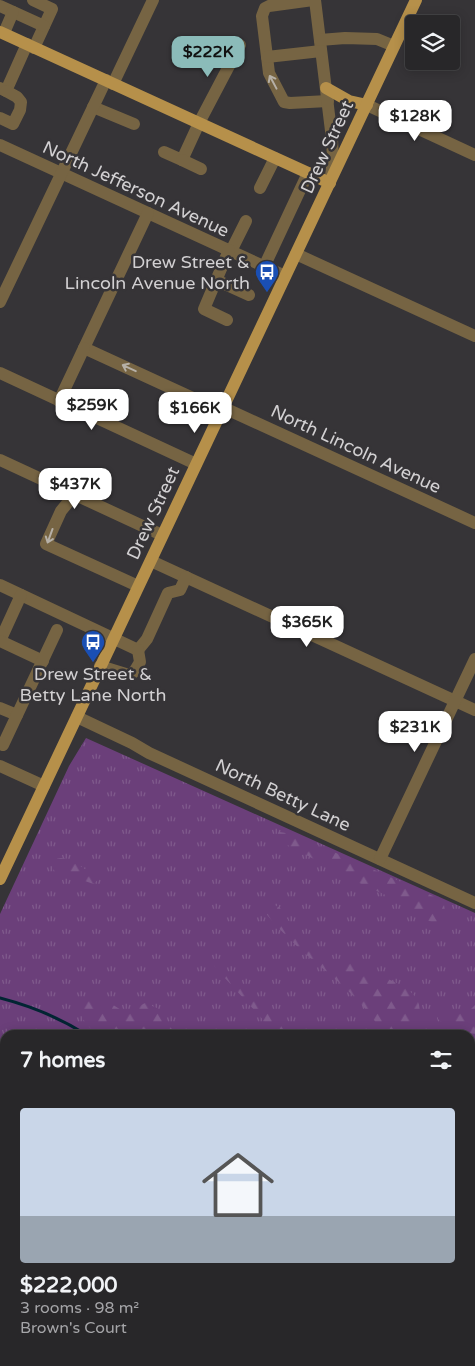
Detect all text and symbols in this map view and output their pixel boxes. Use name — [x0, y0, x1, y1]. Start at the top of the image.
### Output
map controls — [405, 15, 460, 70]
button: layers — [405, 15, 460, 70]
pin: $222K — [173, 36, 243, 78]
text: $222K — [183, 42, 233, 62]
one-way arrow — [268, 75, 277, 90]
street label: Drew Street — [296, 97, 358, 197]
pin: $128K — [380, 100, 450, 142]
text: $128K — [390, 106, 440, 126]
street label: North Jefferson Avenue — [39, 136, 233, 242]
place label: Drew Street & Lincoln Avenue North — [65, 251, 250, 294]
bus stop icon: Drew Street & Lincoln Avenue North — [254, 259, 280, 293]
one-way arrow — [122, 363, 137, 373]
pin: $259K — [57, 388, 127, 431]
pin: $166K — [160, 392, 230, 434]
text: $259K — [67, 395, 117, 415]
text: $166K — [170, 398, 220, 418]
street label: North Lincoln Avenue — [267, 400, 445, 498]
street label: Drew Street — [122, 463, 184, 563]
pin: $437K — [40, 468, 110, 510]
text: $437K — [50, 474, 100, 494]
one-way arrow — [45, 528, 54, 543]
pin: $365K — [272, 606, 342, 648]
text: $365K — [282, 612, 332, 632]
bus stop icon: Drew Street & Betty Lane North — [80, 629, 106, 663]
place label: Drew Street & Betty Lane North — [20, 663, 166, 706]
pin: $231K — [380, 710, 450, 753]
text: $231K — [390, 717, 440, 737]
street label: North Betty Lane — [212, 754, 354, 836]
icon: filters — [427, 1046, 455, 1074]
text: 7 homes — [20, 1048, 105, 1073]
icon: home — [193, 1140, 283, 1230]
text: $222,000 — [20, 1273, 118, 1298]
text: 3 rooms · 98 m² — [20, 1298, 139, 1318]
text: Brown's Court — [20, 1318, 127, 1338]

